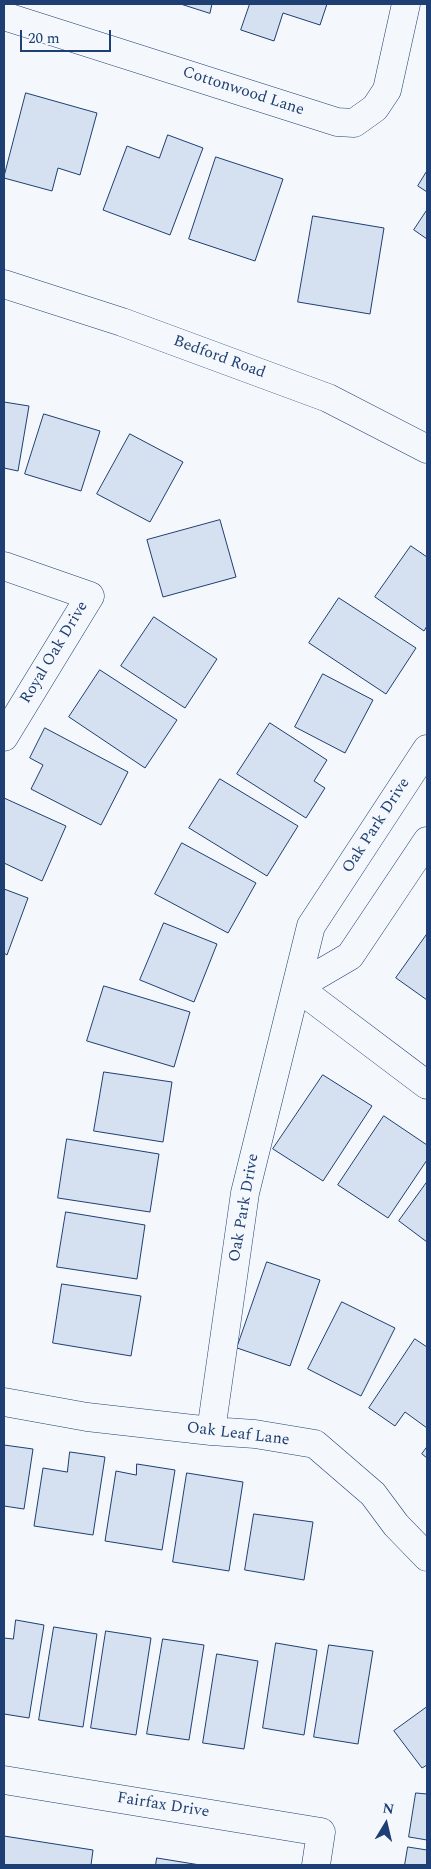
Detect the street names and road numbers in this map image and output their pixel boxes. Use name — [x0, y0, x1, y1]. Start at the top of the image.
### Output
street label: Cottonwood Lane — [180, 63, 306, 121]
street label: Bedford Road — [170, 332, 268, 384]
street label: Royal Oak Drive — [17, 598, 93, 708]
street label: Oak Park Drive — [339, 775, 415, 877]
street label: Oak Park Drive — [226, 1152, 264, 1264]
street label: Oak Leaf Lane — [185, 1419, 291, 1451]
street label: Fairfax Drive — [115, 1789, 211, 1823]

